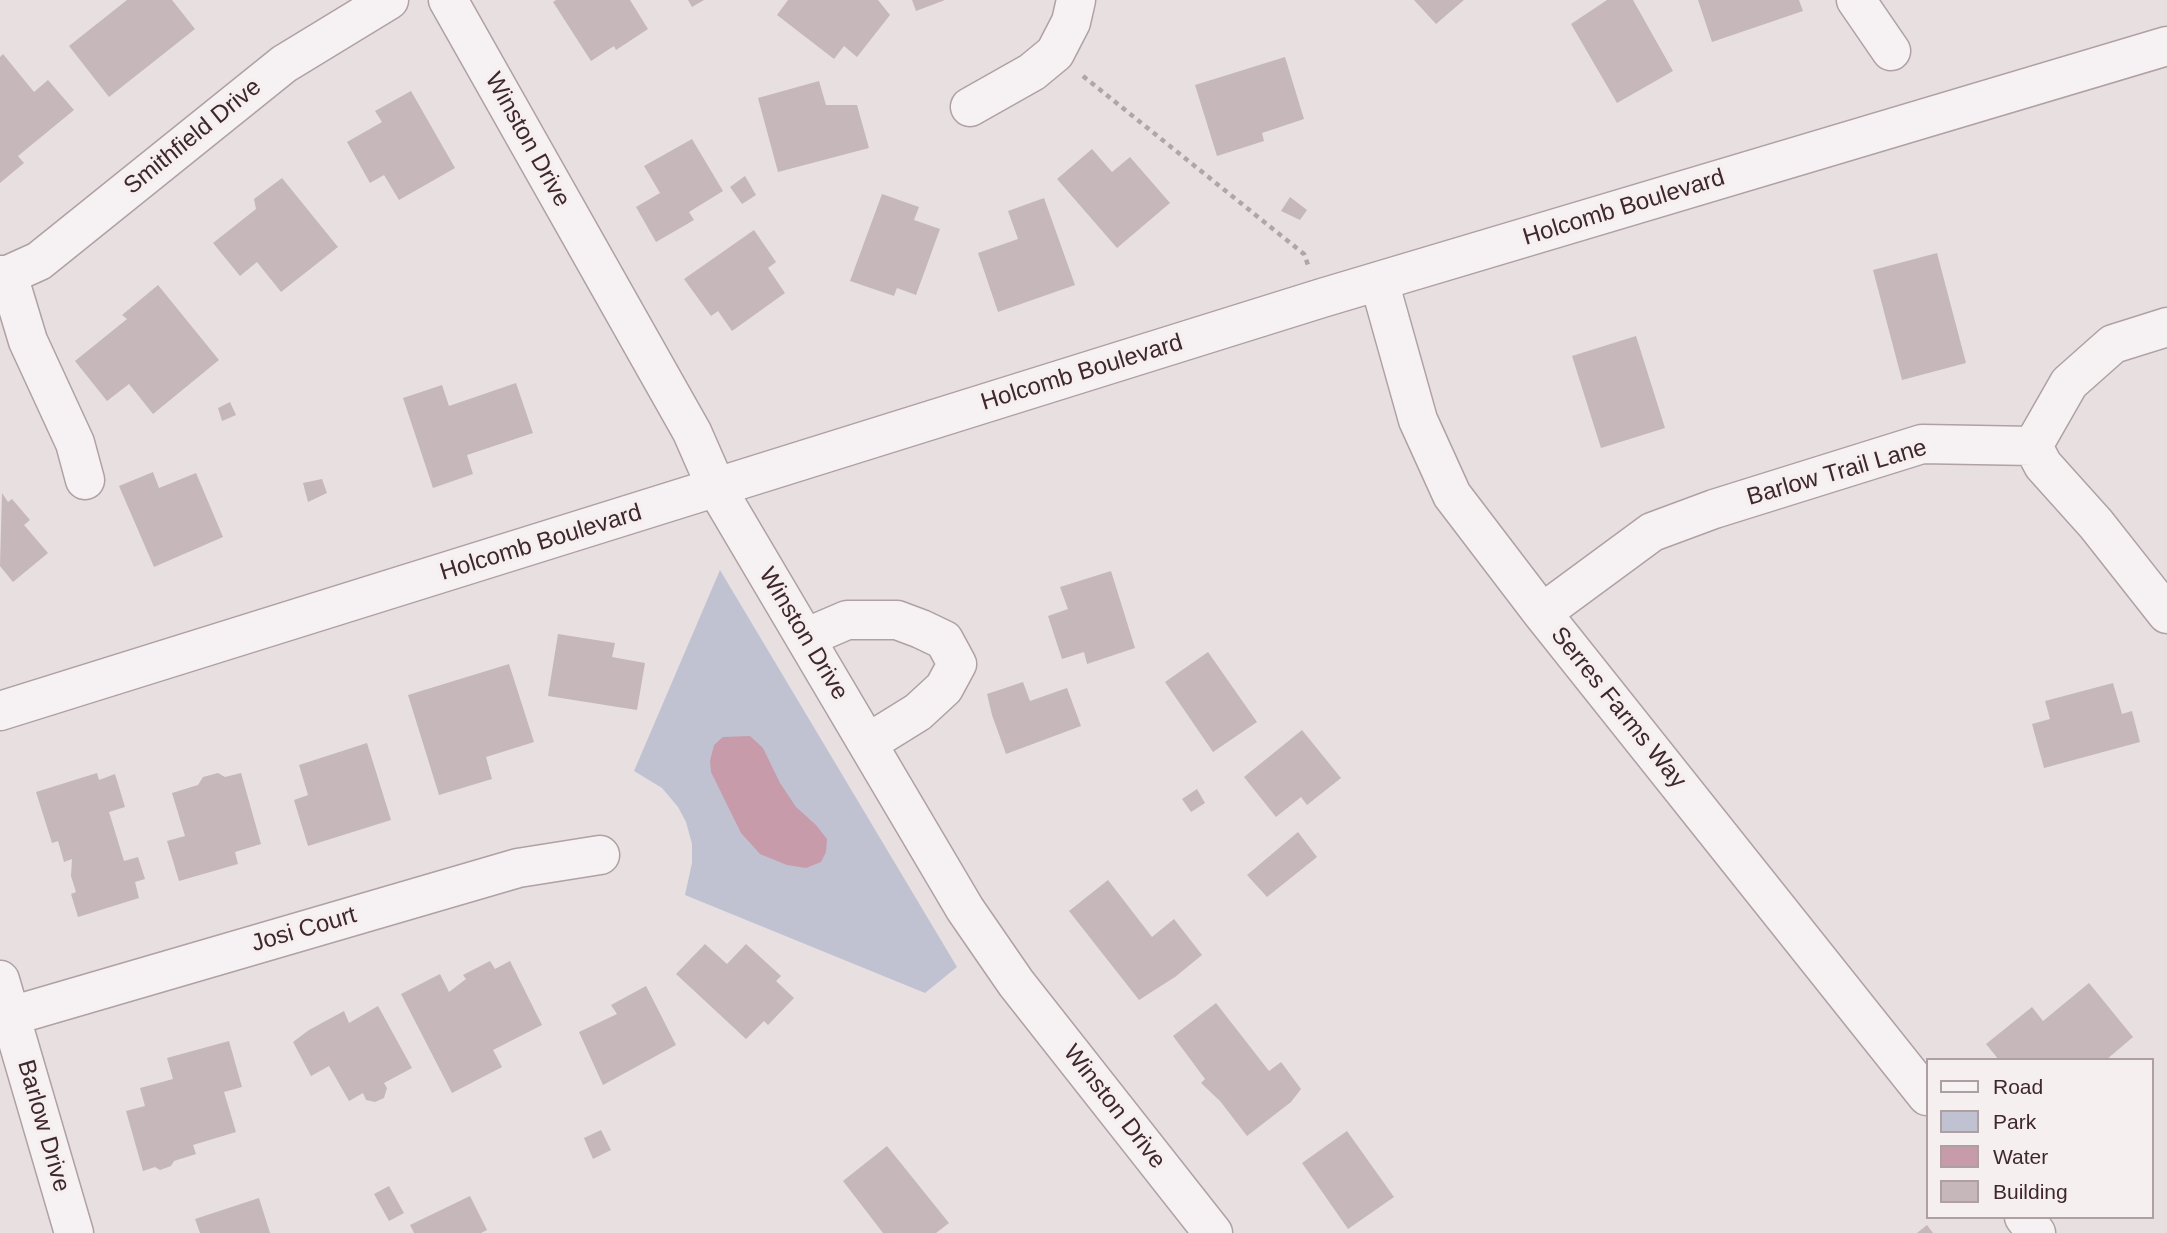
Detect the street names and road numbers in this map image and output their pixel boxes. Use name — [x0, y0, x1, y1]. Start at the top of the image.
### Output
street label: Winston Drive — [478, 68, 576, 212]
street label: Smithfield Drive — [119, 73, 267, 201]
street label: Holcomb Boulevard — [1520, 164, 1728, 252]
street label: Holcomb Boulevard — [978, 329, 1186, 417]
street label: Barlow Trail Lane — [1744, 434, 1930, 512]
street label: Holcomb Boulevard — [437, 499, 645, 587]
street label: Winston Drive — [752, 563, 854, 705]
street label: Serres Farms Way — [1544, 622, 1692, 794]
street label: Josi Court — [248, 901, 360, 959]
street label: Winston Drive — [1057, 1039, 1171, 1175]
street label: Barlow Drive — [10, 1057, 76, 1195]

